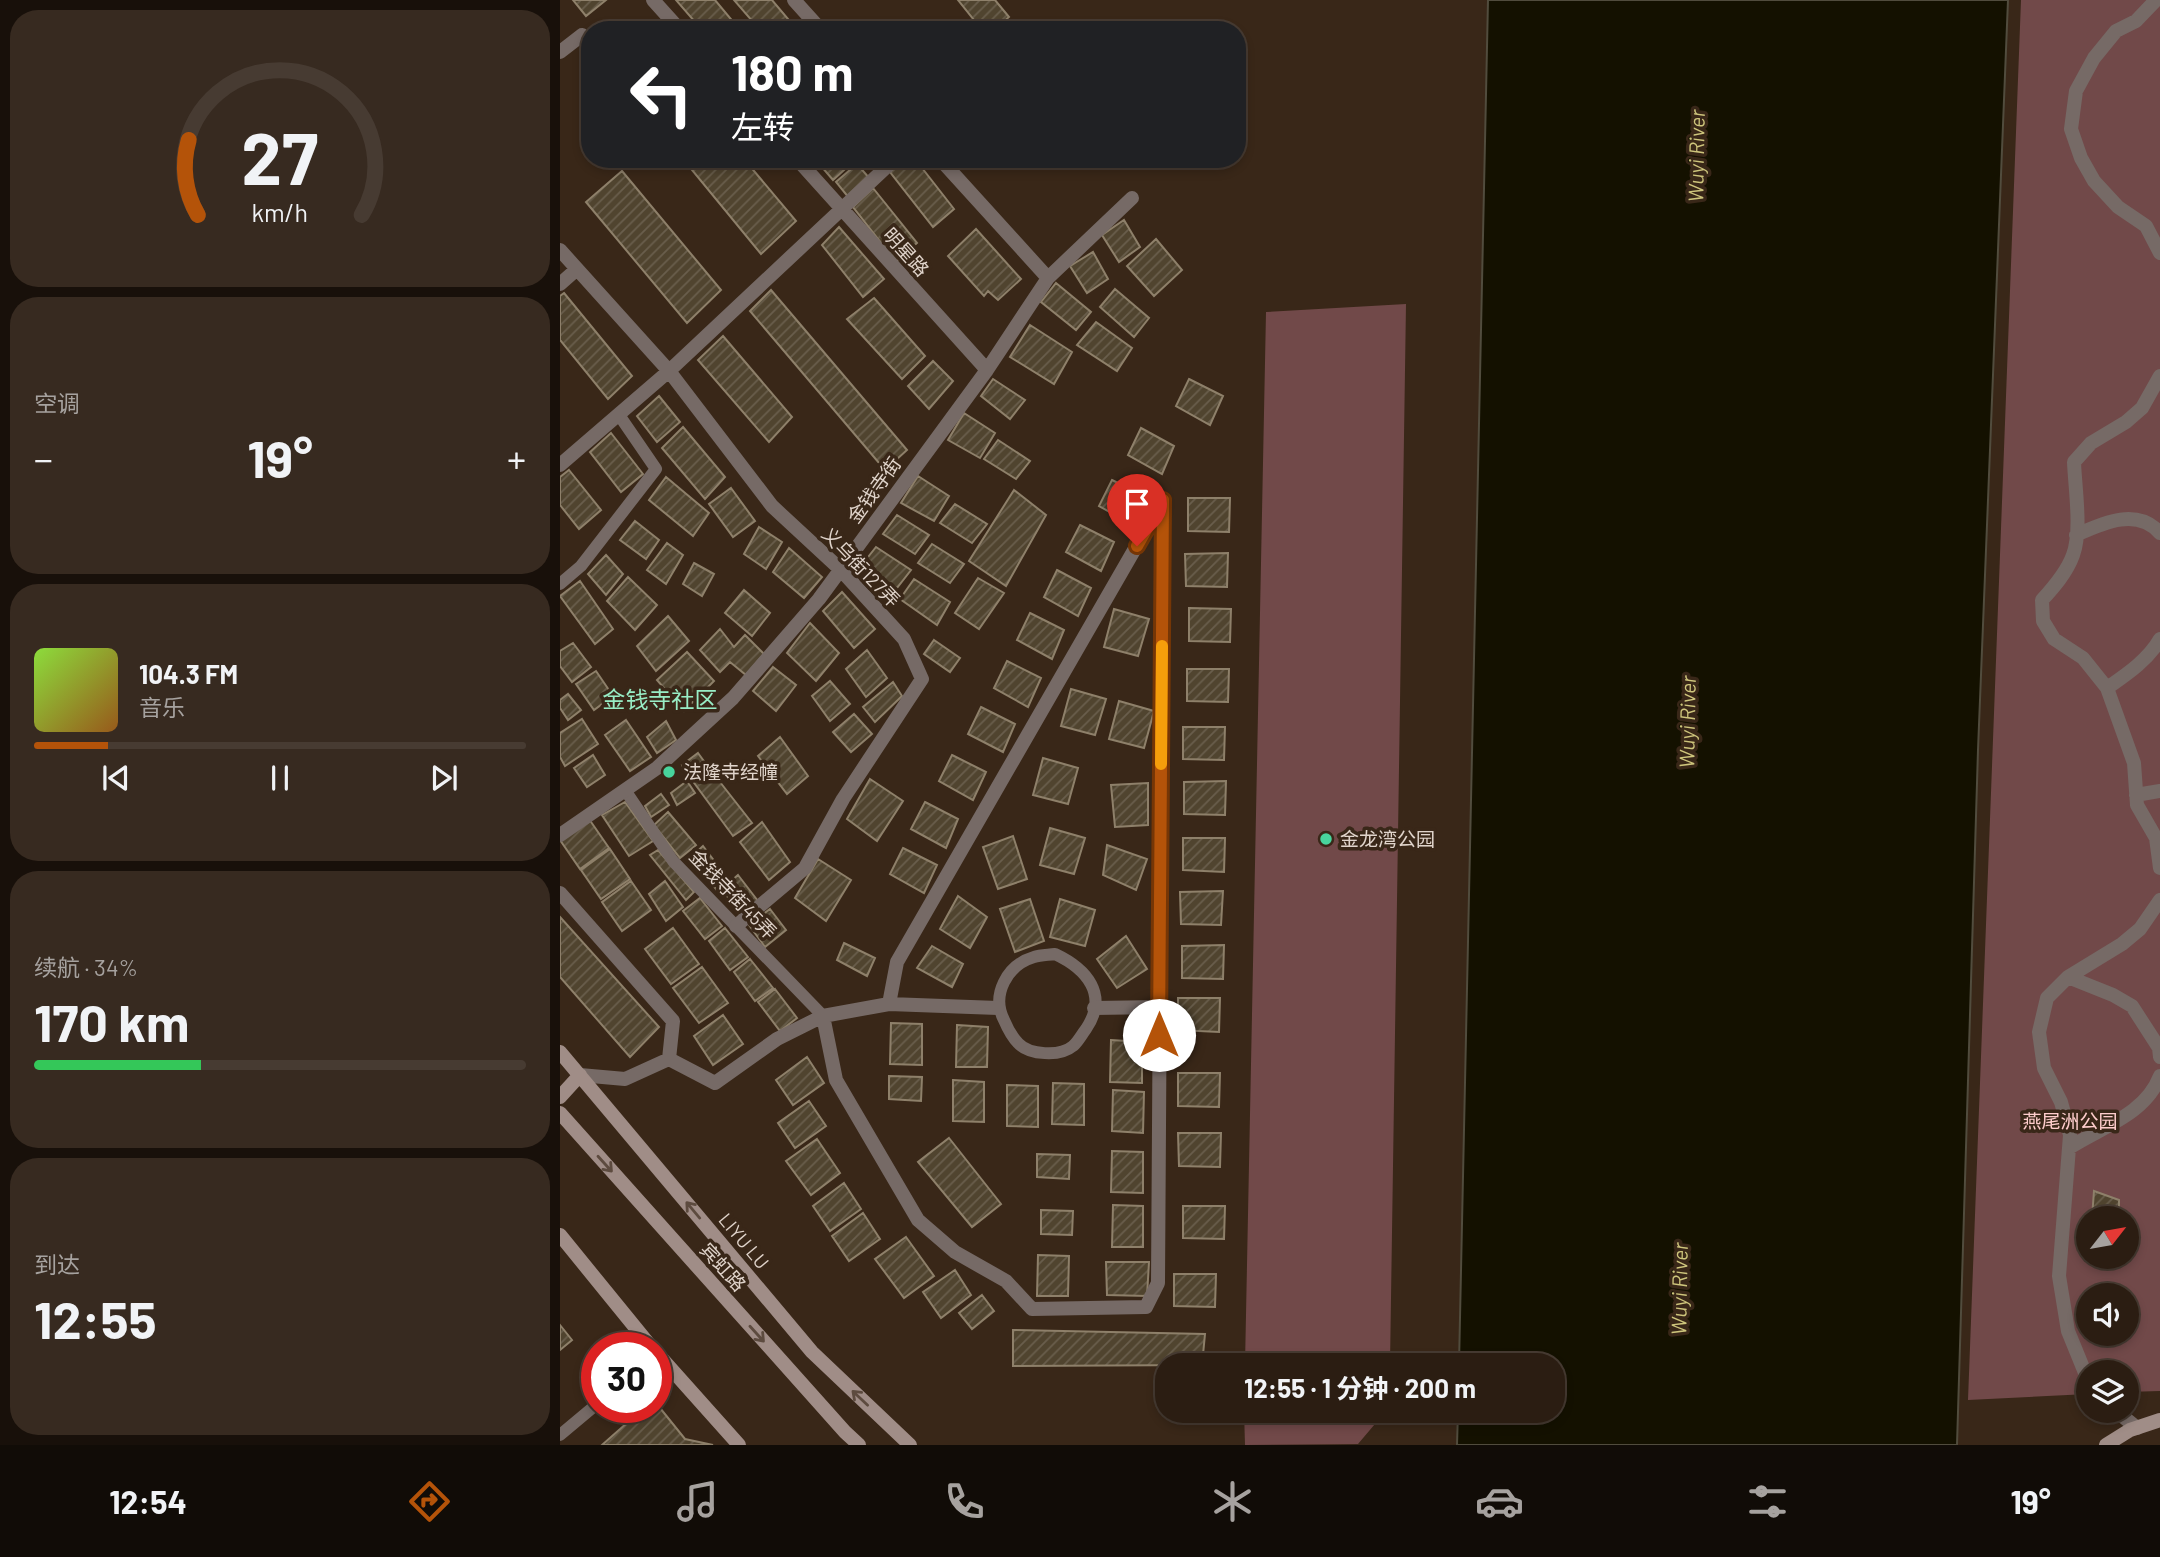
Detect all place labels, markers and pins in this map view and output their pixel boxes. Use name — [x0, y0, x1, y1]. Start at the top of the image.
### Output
pin — [1107, 474, 1167, 546]
place label: 法隆寺经幢 — [683, 760, 778, 783]
marker: 法隆寺经幢 — [661, 764, 677, 780]
place label: 金龙湾公园 — [1340, 827, 1435, 850]
marker: 金龙湾公园 — [1318, 831, 1334, 847]

